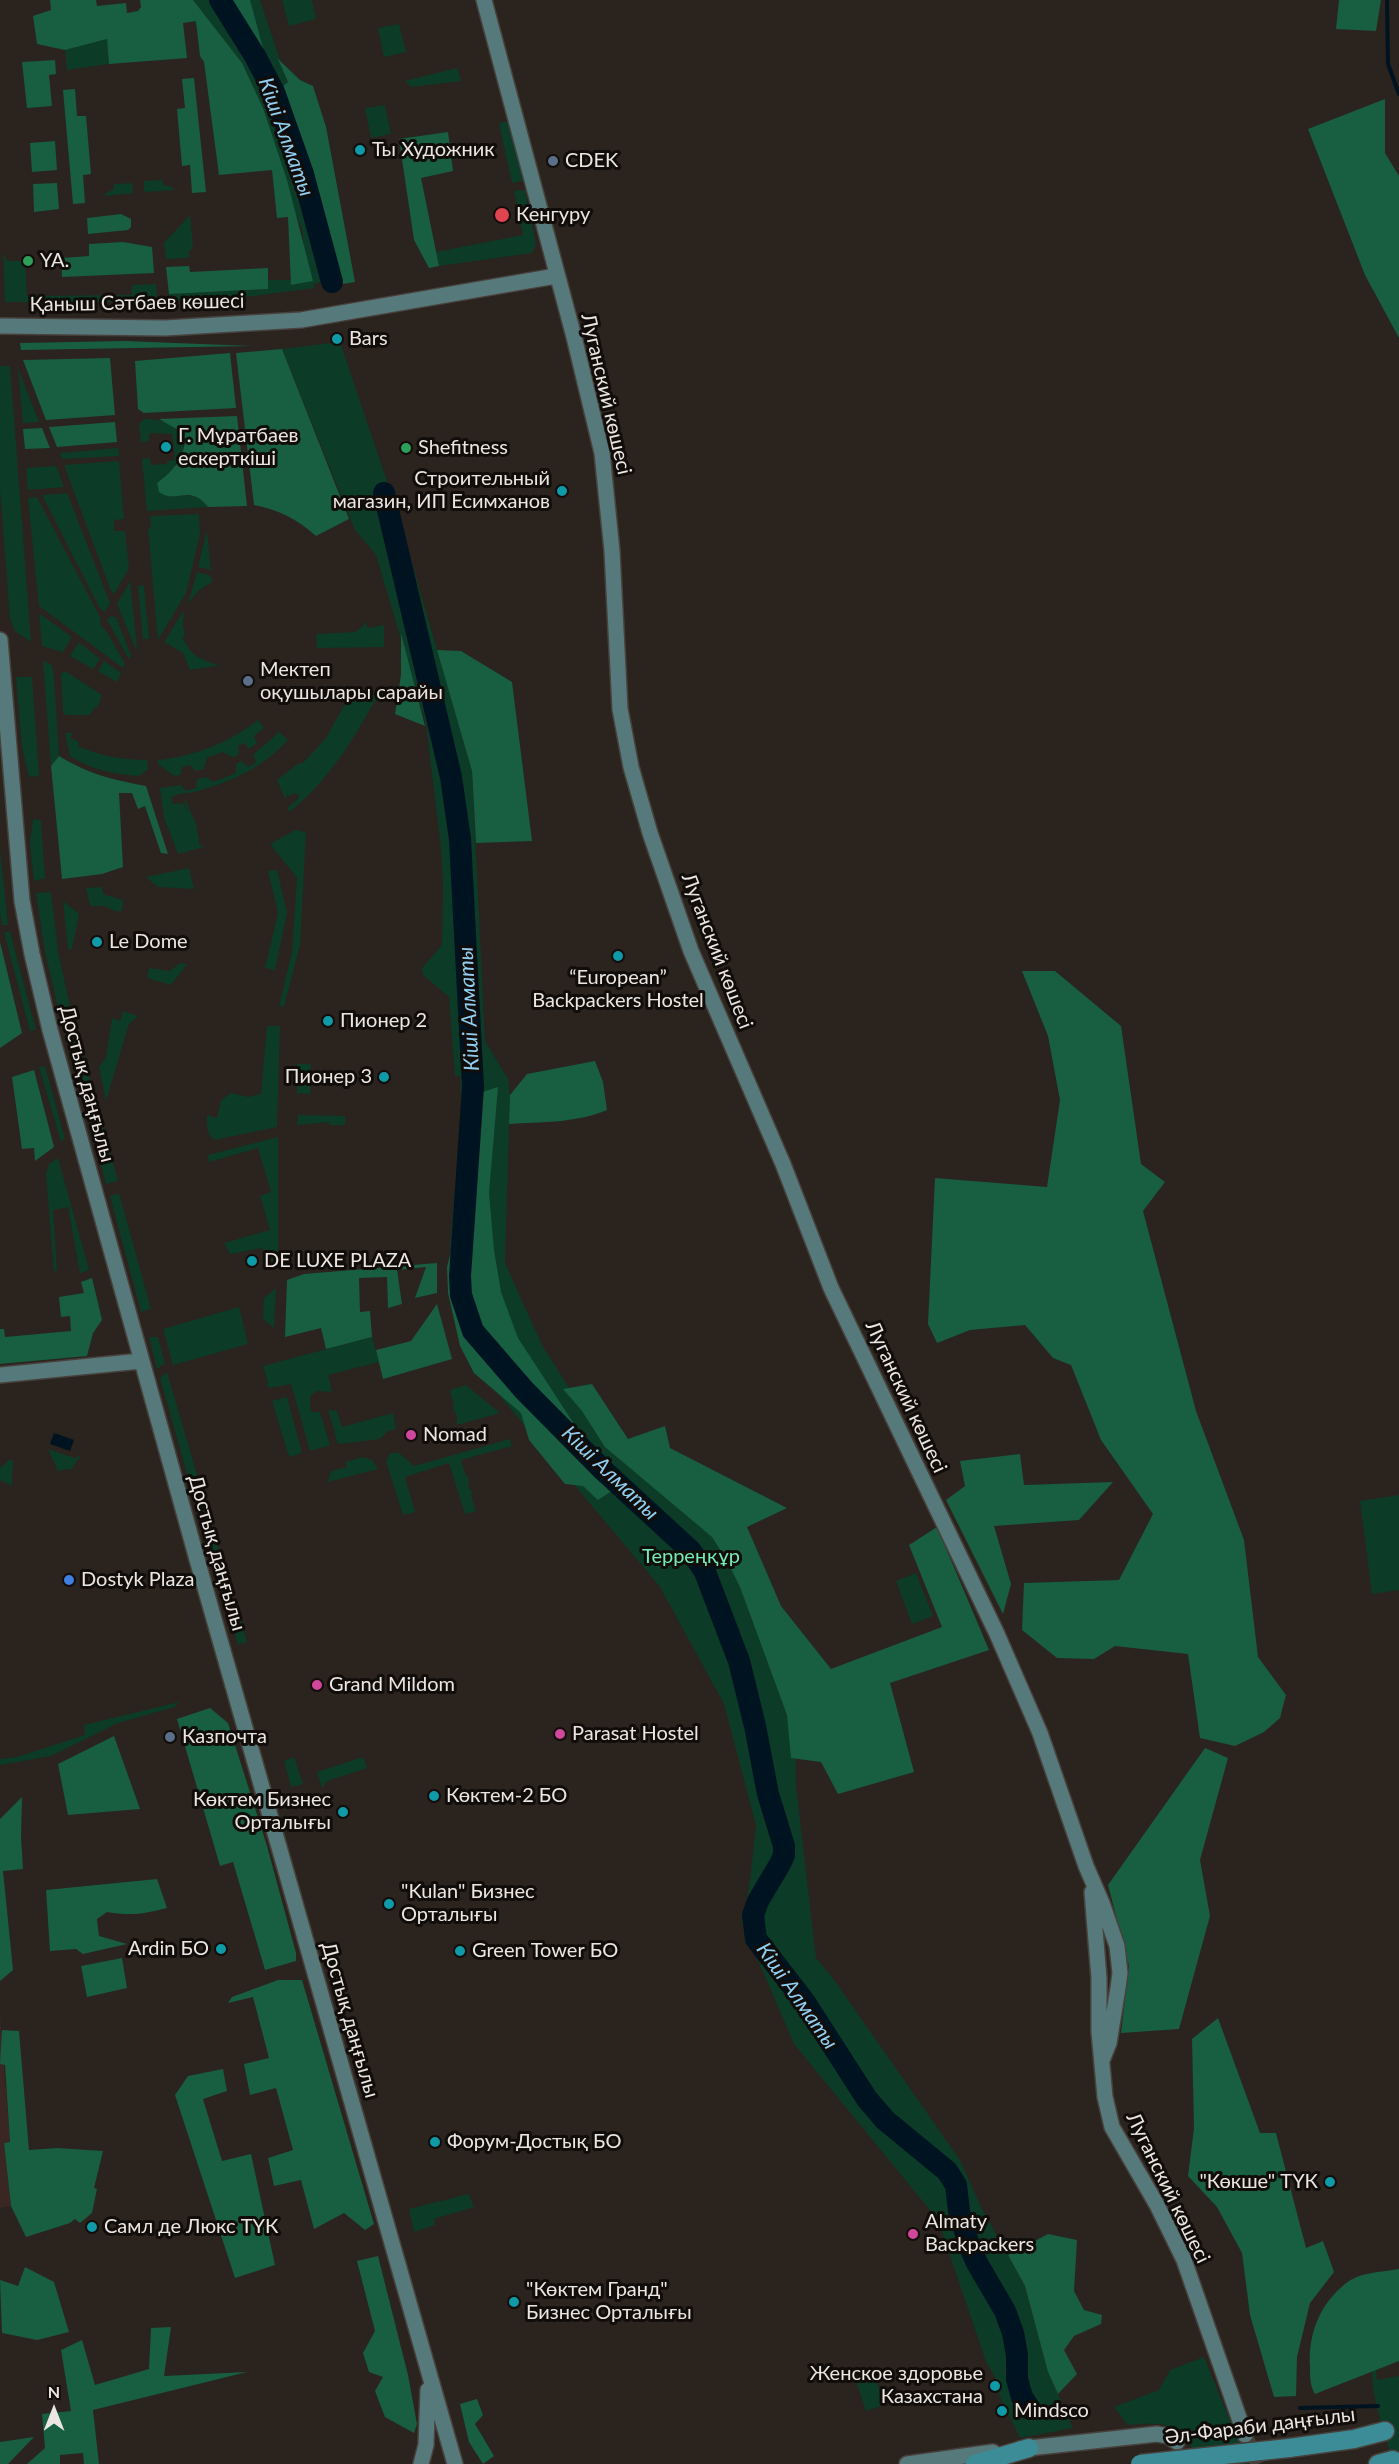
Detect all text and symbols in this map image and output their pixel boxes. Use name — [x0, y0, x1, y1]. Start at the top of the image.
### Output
water label: Кіші Алматы — [253, 74, 319, 200]
place label: Ты Художник — [372, 138, 495, 162]
marker: Ты Художник — [353, 143, 367, 157]
place label: CDEK — [565, 149, 618, 173]
marker: CDEK — [546, 154, 560, 168]
place label: Кенгуру — [516, 203, 590, 227]
marker: Кенгуру — [493, 206, 511, 224]
place label: YA. — [40, 249, 69, 273]
marker: YA. — [21, 254, 35, 268]
street label: Қаныш Сәтбаев көшесі — [29, 289, 245, 317]
street label: Луганский көшесі — [576, 311, 636, 477]
place label: Bars — [349, 327, 388, 351]
marker: Bars — [330, 332, 344, 346]
place label: Г. Мұратбаев ескерткіші — [178, 424, 298, 471]
place label: Shefitness — [418, 436, 508, 460]
marker: Г. Мұратбаев ескерткіші — [159, 440, 173, 454]
marker: Shefitness — [399, 441, 413, 455]
place label: Строительный магазин, ИП Есимханов — [333, 467, 550, 514]
marker: Строительный магазин, ИП Есимханов — [555, 484, 569, 498]
place label: Мектеп оқушылары сарайы — [260, 658, 443, 705]
marker: Мектеп оқушылары сарайы — [241, 674, 255, 688]
street label: Луганский көшесі — [676, 870, 758, 1032]
place label: Le Dome — [109, 930, 188, 954]
marker: Le Dome — [90, 935, 104, 949]
water label: Кіші Алматы — [453, 946, 485, 1072]
marker: “European” Backpackers Hostel — [611, 949, 625, 963]
place label: “European” Backpackers Hostel — [532, 966, 704, 1013]
street label: Достық даңғылы — [55, 1003, 119, 1165]
place label: Пионер 2 — [340, 1009, 427, 1033]
marker: Пионер 2 — [321, 1014, 335, 1028]
place label: Пионер 3 — [285, 1065, 372, 1089]
marker: Пионер 3 — [377, 1070, 391, 1084]
place label: DE LUXE PLAZA — [264, 1249, 411, 1273]
marker: DE LUXE PLAZA — [245, 1254, 259, 1268]
street label: Луганский көшесі — [860, 1317, 952, 1477]
water label: Кіші Алматы — [557, 1421, 663, 1525]
place label: Nomad — [423, 1423, 487, 1447]
marker: Nomad — [404, 1428, 418, 1442]
street label: Достық даңғылы — [183, 1472, 251, 1634]
park label: Терреңқұр — [642, 1545, 740, 1569]
place label: Dostyk Plaza — [81, 1568, 194, 1592]
marker: Dostyk Plaza — [62, 1573, 76, 1587]
place label: Grand Mildom — [329, 1673, 455, 1697]
marker: Grand Mildom — [310, 1678, 324, 1692]
place label: Parasat Hostel — [572, 1722, 699, 1746]
place label: Казпочта — [182, 1725, 267, 1749]
marker: Parasat Hostel — [553, 1727, 567, 1741]
marker: Казпочта — [163, 1730, 177, 1744]
place label: Көктем-2 БО — [446, 1784, 567, 1808]
place label: Көктем Бизнес Орталығы — [193, 1788, 331, 1835]
marker: Көктем-2 БО — [427, 1789, 441, 1803]
marker: Көктем Бизнес Орталығы — [336, 1805, 350, 1819]
place label: "Kulan" Бизнес Орталығы — [401, 1880, 535, 1927]
marker: "Kulan" Бизнес Орталығы — [382, 1897, 396, 1911]
place label: Ardin БО — [128, 1937, 209, 1961]
water label: Кіші Алматы — [751, 1938, 843, 2054]
street label: Достық даңғылы — [316, 1939, 384, 2101]
place label: Green Tower БО — [472, 1939, 618, 1963]
marker: Ardin БО — [214, 1942, 228, 1956]
marker: Green Tower БО — [453, 1944, 467, 1958]
street label: Луганский көшесі — [1121, 2109, 1215, 2267]
place label: Форум-Достық БО — [447, 2130, 621, 2154]
marker: Форум-Достық БО — [428, 2135, 442, 2149]
place label: "Көкше" ТҮК — [1199, 2170, 1318, 2194]
marker: "Көкше" ТҮК — [1323, 2175, 1337, 2189]
place label: Almaty Backpackers — [925, 2210, 1034, 2257]
place label: Самл де Люкс ТҮК — [104, 2215, 278, 2239]
marker: Самл де Люкс ТҮК — [85, 2220, 99, 2234]
marker: Almaty Backpackers — [906, 2227, 920, 2241]
place label: "Көктем Гранд" Бизнес Орталығы — [526, 2278, 692, 2325]
marker: "Көктем Гранд" Бизнес Орталығы — [507, 2295, 521, 2309]
place label: Женское здоровье Казахстана — [810, 2362, 983, 2409]
marker: Женское здоровье Казахстана — [988, 2379, 1002, 2393]
north arrow — [24, 2380, 84, 2440]
text: N — [48, 2382, 60, 2401]
place label: Mindsco — [1014, 2399, 1089, 2423]
street label: Әл-Фараби даңғылы — [1163, 2402, 1357, 2450]
marker: Mindsco — [995, 2404, 1009, 2418]

